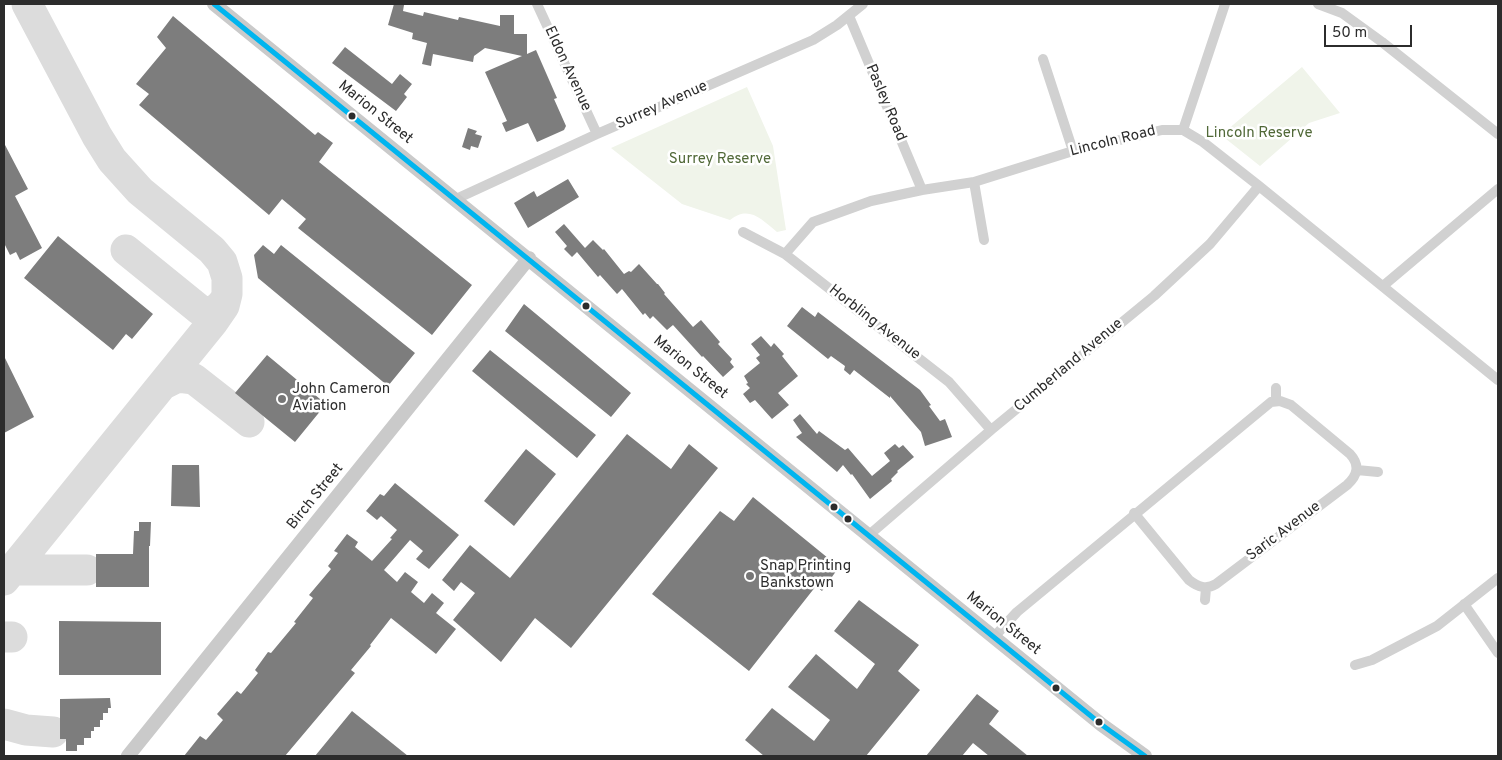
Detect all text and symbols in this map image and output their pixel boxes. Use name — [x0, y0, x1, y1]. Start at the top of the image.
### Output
scale bar — [1327, 15, 1414, 47]
street label: Eldon Avenue — [539, 24, 595, 114]
text: 50 m — [1332, 24, 1367, 43]
street label: Pasley Road — [861, 62, 909, 144]
street label: Marion Street — [334, 77, 416, 149]
street label: Surrey Avenue — [614, 78, 710, 134]
unlabelled marker — [347, 111, 357, 121]
street label: Lincoln Road — [1068, 123, 1158, 161]
park label: Lincoln Reserve — [1205, 125, 1313, 143]
park label: Surrey Reserve — [669, 151, 771, 169]
street label: Horbling Avenue — [825, 282, 923, 364]
unlabelled marker — [581, 301, 591, 311]
street label: Cumberland Avenue — [1011, 315, 1127, 417]
street label: Marion Street — [649, 332, 731, 404]
place label: John Cameron Aviation — [292, 381, 390, 416]
marker: John Cameron Aviation — [276, 393, 288, 405]
street label: Birch Street — [284, 460, 348, 534]
street label: Saric Avenue — [1244, 498, 1324, 566]
unlabelled marker — [829, 502, 839, 512]
unlabelled marker — [843, 514, 853, 524]
place label: Snap Printing Bankstown — [760, 558, 851, 593]
marker: Snap Printing Bankstown — [744, 570, 756, 582]
street label: Marion Street — [962, 588, 1044, 660]
unlabelled marker — [1051, 683, 1061, 693]
unlabelled marker — [1094, 717, 1104, 727]

